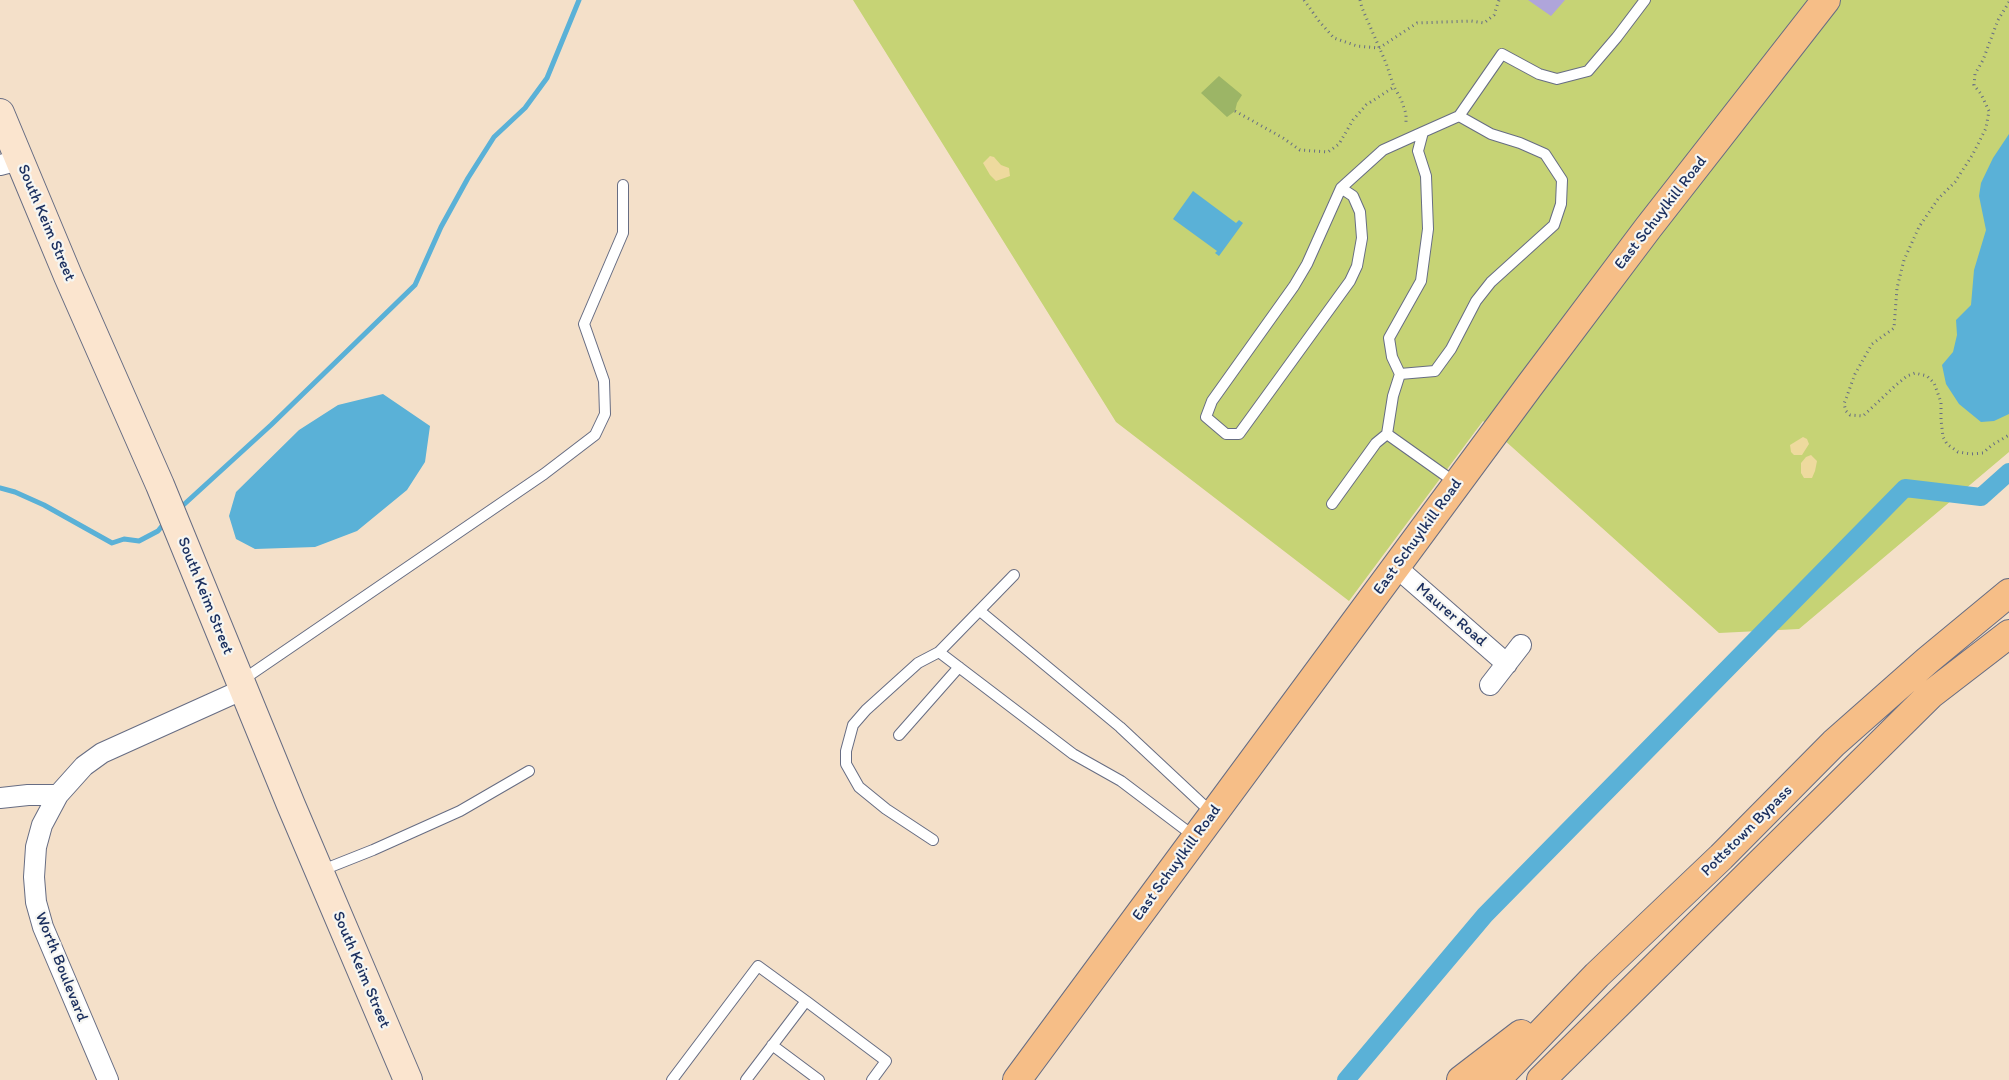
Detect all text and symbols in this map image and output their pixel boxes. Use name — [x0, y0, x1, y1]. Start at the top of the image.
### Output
street label: East Schuylkill Road — [1611, 152, 1711, 274]
street label: South Keim Street — [13, 162, 79, 284]
street label: East Schuylkill Road — [1369, 475, 1467, 599]
street label: South Keim Street — [173, 534, 237, 658]
street label: Maurer Road — [1412, 579, 1490, 651]
street label: Pottstown Bypass — [1697, 781, 1797, 881]
street label: East Schuylkill Road — [1128, 801, 1226, 925]
street label: South Keim Street — [328, 909, 394, 1031]
street label: Worth Boulevard — [30, 910, 92, 1024]

